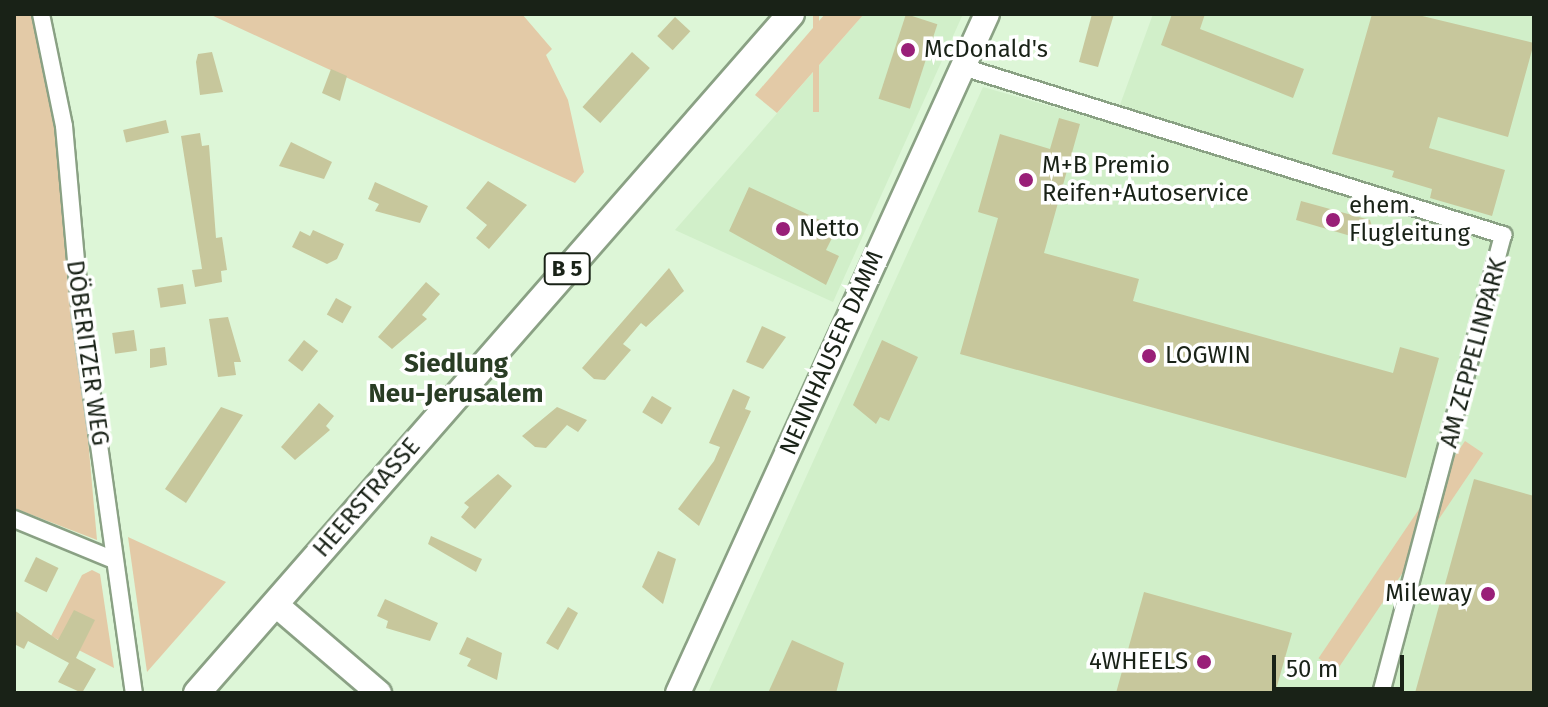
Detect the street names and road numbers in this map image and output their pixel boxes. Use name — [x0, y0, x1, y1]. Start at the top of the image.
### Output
street label: NENNHAUSER DAMM — [774, 246, 890, 460]
road number: B 5 — [543, 251, 591, 287]
street label: AM ZEPPELINPARK — [1435, 255, 1513, 451]
street label: DÖBERITZER WEG — [60, 259, 114, 447]
street label: HEERSTRASSE — [307, 433, 427, 563]

